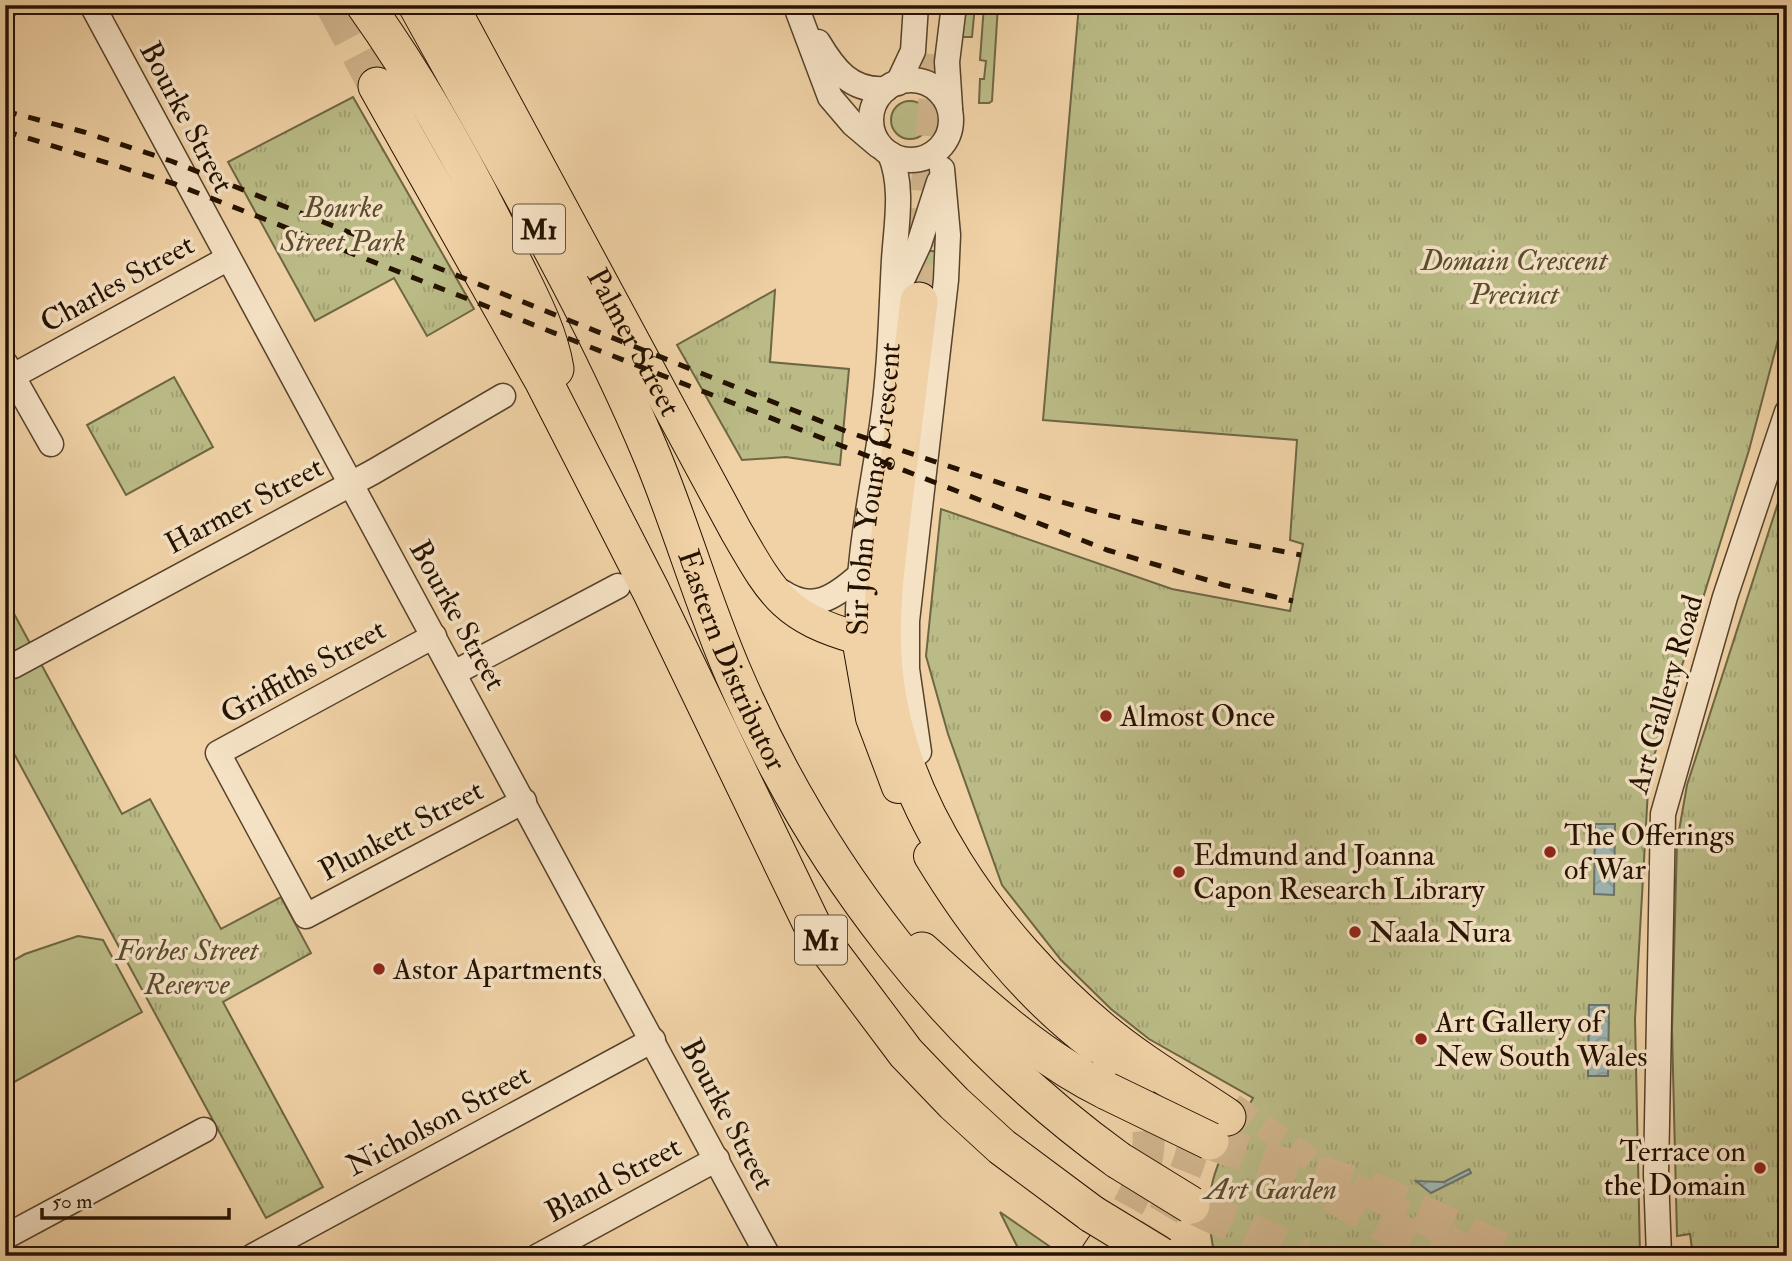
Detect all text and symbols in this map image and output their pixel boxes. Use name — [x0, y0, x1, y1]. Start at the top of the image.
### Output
street label: Bourke Street — [131, 35, 242, 199]
park label: Bourke Street Park — [279, 189, 406, 260]
road number: M1 — [513, 204, 565, 254]
street label: Charles Street — [34, 226, 201, 341]
park label: Domain Crescent Precinct — [1420, 242, 1609, 313]
street label: Palmer Street — [579, 262, 689, 423]
street label: Sir John Young Crescent — [840, 341, 909, 636]
street label: Harmer Street — [159, 448, 330, 563]
street label: Bourke Street — [401, 534, 514, 697]
street label: Eastern Distributor — [669, 545, 795, 777]
street label: Art Gallery Road — [1619, 590, 1712, 799]
street label: Griffiths Street — [214, 611, 392, 732]
place label: Almost Once — [1119, 698, 1275, 735]
marker: Almost Once — [1098, 708, 1114, 724]
street label: Plunkett Street — [313, 772, 490, 889]
place label: The Offerings of War — [1564, 817, 1735, 888]
place label: Edmund and Joanna Capon Research Library — [1193, 837, 1486, 908]
marker: The Offerings of War — [1542, 844, 1558, 860]
marker: Edmund and Joanna Capon Research Library — [1171, 864, 1187, 880]
place label: Naala Nura — [1369, 914, 1512, 951]
road number: M1 — [795, 916, 847, 964]
marker: Naala Nura — [1347, 924, 1363, 940]
park label: Forbes Street Reserve — [114, 932, 259, 1003]
place label: Astor Apartments — [392, 951, 602, 988]
marker: Astor Apartments — [371, 961, 387, 977]
place label: Art Gallery of New South Wales — [1434, 1004, 1648, 1075]
marker: Art Gallery of New South Wales — [1413, 1031, 1429, 1047]
street label: Bourke Street — [672, 1032, 783, 1196]
street label: Nicholson Street — [340, 1056, 537, 1184]
street label: Bland Street — [539, 1128, 688, 1231]
place label: Terrace on the Domain — [1604, 1133, 1746, 1204]
marker: Terrace on the Domain — [1752, 1160, 1768, 1176]
park label: Art Garden — [1202, 1171, 1337, 1208]
scale bar — [42, 1177, 229, 1221]
text: 50 m — [52, 1188, 93, 1215]

